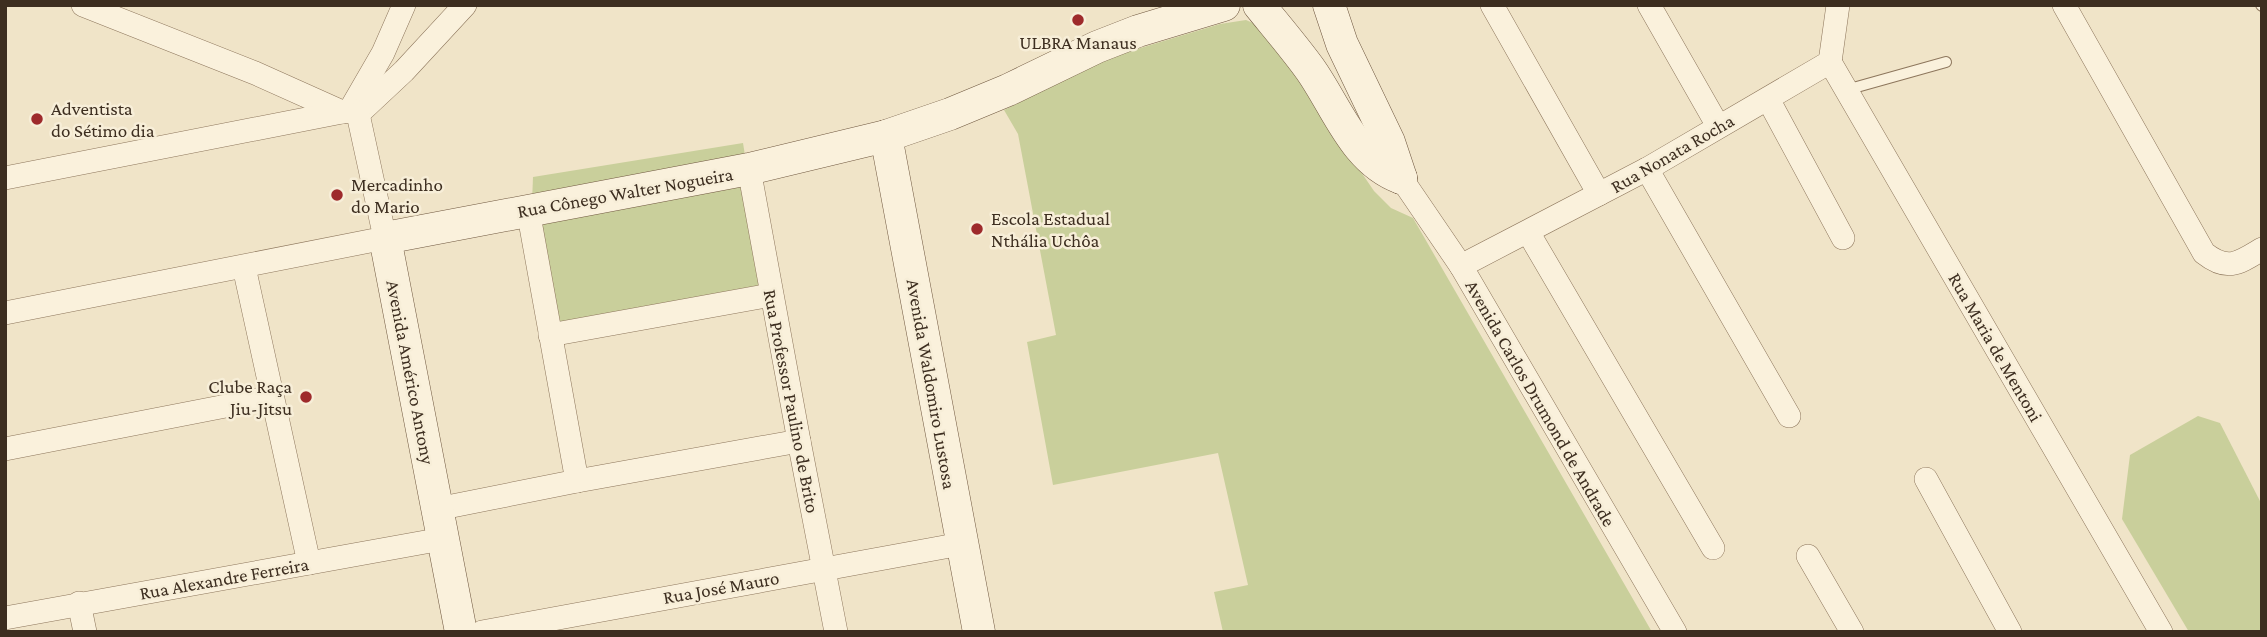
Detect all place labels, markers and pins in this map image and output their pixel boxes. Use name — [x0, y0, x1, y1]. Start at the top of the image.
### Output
marker: ULBRA Manaus — [1070, 12, 1086, 28]
place label: ULBRA Manaus — [1019, 32, 1137, 53]
place label: Adventista do Sétimo dia — [51, 98, 155, 141]
marker: Adventista do Sétimo dia — [29, 111, 45, 127]
place label: Mercadinho do Mario — [351, 174, 443, 217]
marker: Mercadinho do Mario — [329, 187, 345, 203]
place label: Escola Estadual Nthália Uchôa — [991, 208, 1110, 251]
marker: Escola Estadual Nthália Uchôa — [969, 221, 985, 237]
place label: Clube Raça Jiu-Jitsu — [208, 376, 292, 419]
marker: Clube Raça Jiu-Jitsu — [298, 389, 314, 405]

